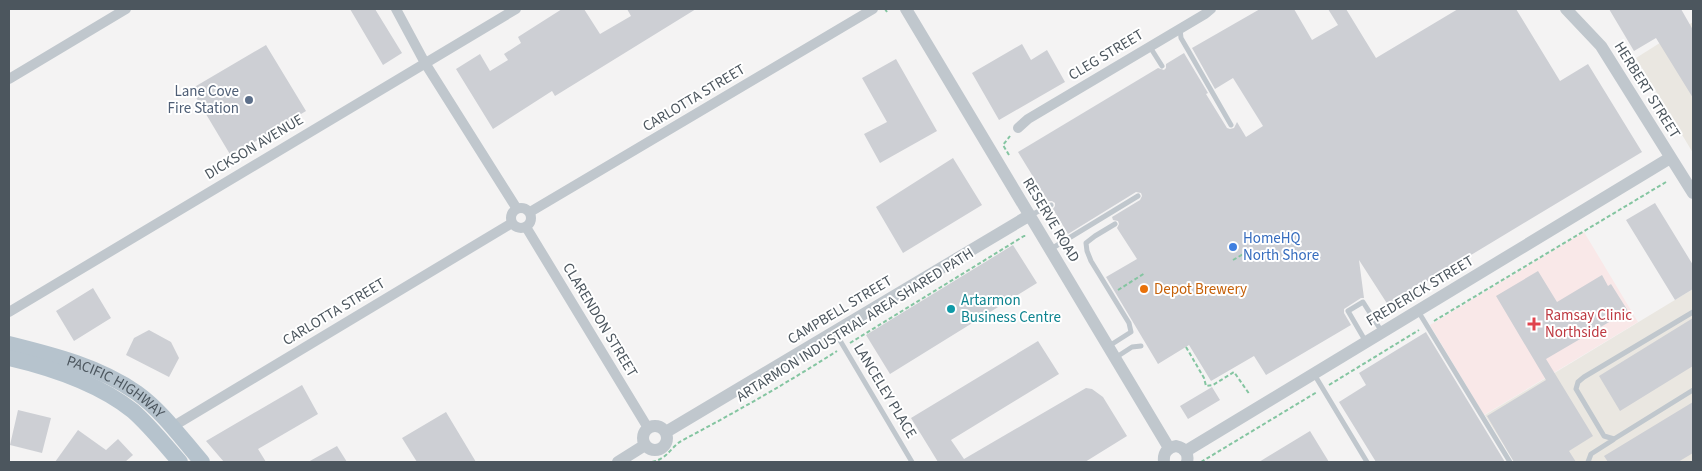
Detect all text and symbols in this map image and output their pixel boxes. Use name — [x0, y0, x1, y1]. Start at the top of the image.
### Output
street label: CLEG STREET — [1065, 24, 1147, 86]
street label: HERBERT STREET — [1609, 38, 1685, 142]
street label: CARLOTTA STREET — [639, 59, 749, 137]
place label: Lane Cove Fire Station — [168, 81, 239, 119]
marker: Lane Cove Fire Station — [243, 94, 255, 106]
street label: DICKSON AVENUE — [201, 109, 307, 185]
street label: RESERVE ROAD — [1017, 174, 1085, 266]
place label: HomeHQ North Shore — [1243, 228, 1319, 266]
marker: HomeHQ North Shore — [1227, 241, 1239, 253]
street label: ARTARMON INDUSTRIAL AREA SHARED PATH — [732, 243, 978, 407]
street label: FREDERICK STREET — [1362, 251, 1478, 331]
street label: CLARENDON STREET — [557, 259, 643, 381]
street label: CAMPBELL STREET — [784, 270, 896, 350]
street label: CARLOTTA STREET — [279, 273, 389, 351]
place label: Depot Brewery — [1154, 279, 1247, 300]
marker: Depot Brewery — [1138, 283, 1150, 295]
place label: Artarmon Business Centre — [961, 290, 1061, 328]
marker: Artarmon Business Centre — [945, 303, 957, 315]
place label: Ramsay Clinic Northside — [1545, 305, 1632, 343]
marker: Ramsay Clinic Northside — [1527, 317, 1541, 331]
street label: LANCELEY PLACE — [848, 340, 922, 442]
street label: PACIFIC HIGHWAY — [64, 350, 170, 423]

